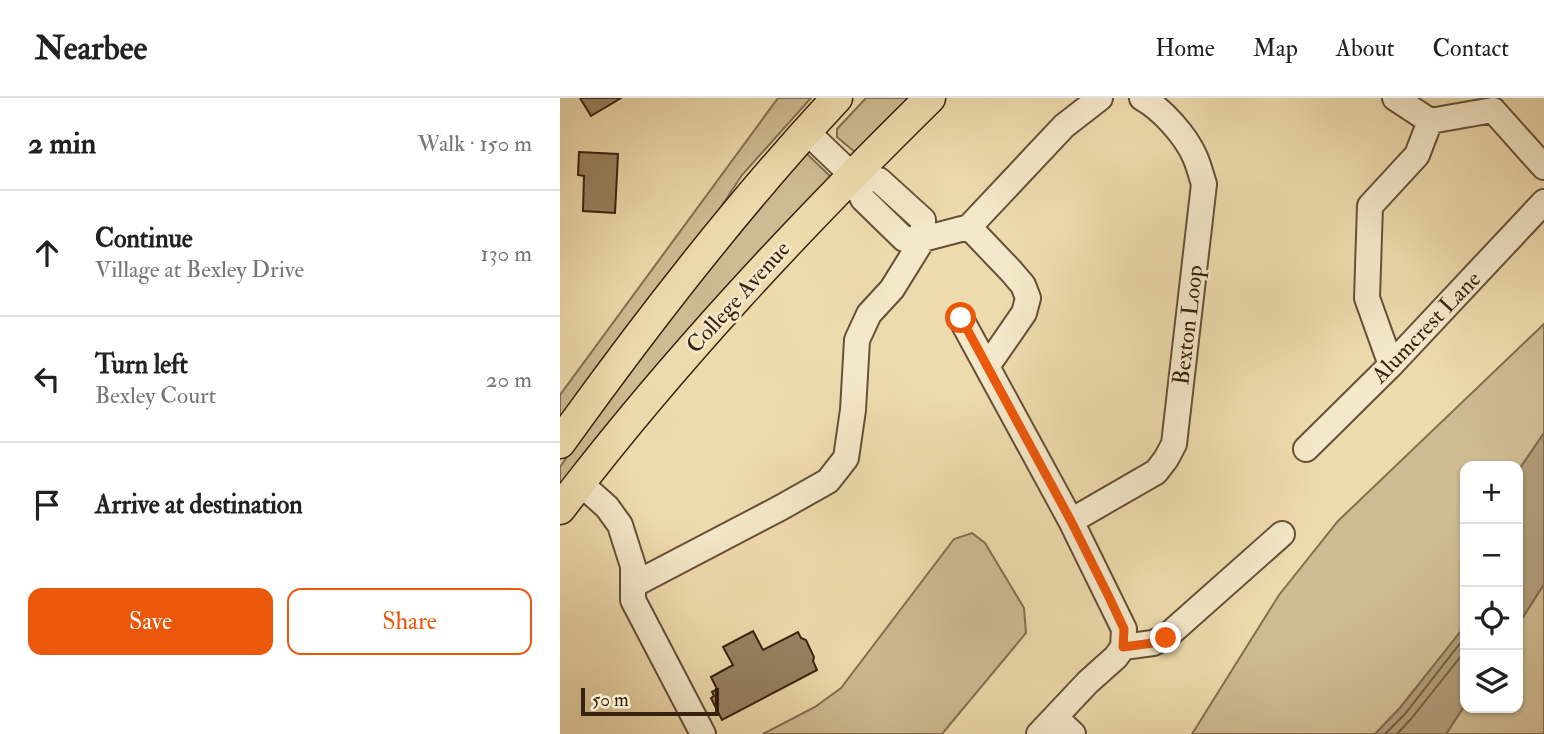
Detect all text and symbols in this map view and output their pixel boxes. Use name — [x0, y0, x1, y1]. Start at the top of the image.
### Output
text: Nearbee — [35, 28, 147, 69]
text: Home — [1155, 33, 1215, 64]
text: Map — [1253, 33, 1298, 64]
text: About — [1336, 33, 1395, 64]
text: Contact — [1433, 33, 1509, 64]
text: 2 min — [28, 125, 96, 162]
text: Walk · 150 m — [418, 129, 532, 158]
text: Continue — [95, 223, 193, 255]
icon: ahead — [28, 234, 66, 272]
street label: College Avenue — [680, 234, 796, 359]
text: 130 m — [480, 239, 532, 268]
text: Village at Bexley Drive — [95, 255, 304, 284]
street label: Bexton Loop — [1166, 263, 1211, 387]
street label: Alumcrest Lane — [1364, 264, 1487, 390]
route start — [945, 302, 976, 333]
text: Turn left — [95, 349, 188, 381]
icon: left — [28, 360, 66, 398]
text: 20 m — [486, 365, 532, 394]
text: Bexley Court — [95, 381, 216, 410]
map controls — [1460, 461, 1523, 713]
button: + — [1460, 461, 1523, 524]
icon: arrive — [28, 486, 66, 524]
text: Arrive at destination — [95, 489, 303, 521]
button: − — [1460, 524, 1523, 587]
button: locate — [1460, 587, 1523, 650]
button: Save — [28, 588, 273, 655]
button: Share — [287, 588, 532, 655]
route end — [1150, 622, 1181, 653]
button: layers — [1460, 650, 1523, 713]
scale bar — [581, 685, 719, 717]
text: 50 m — [592, 688, 629, 712]

